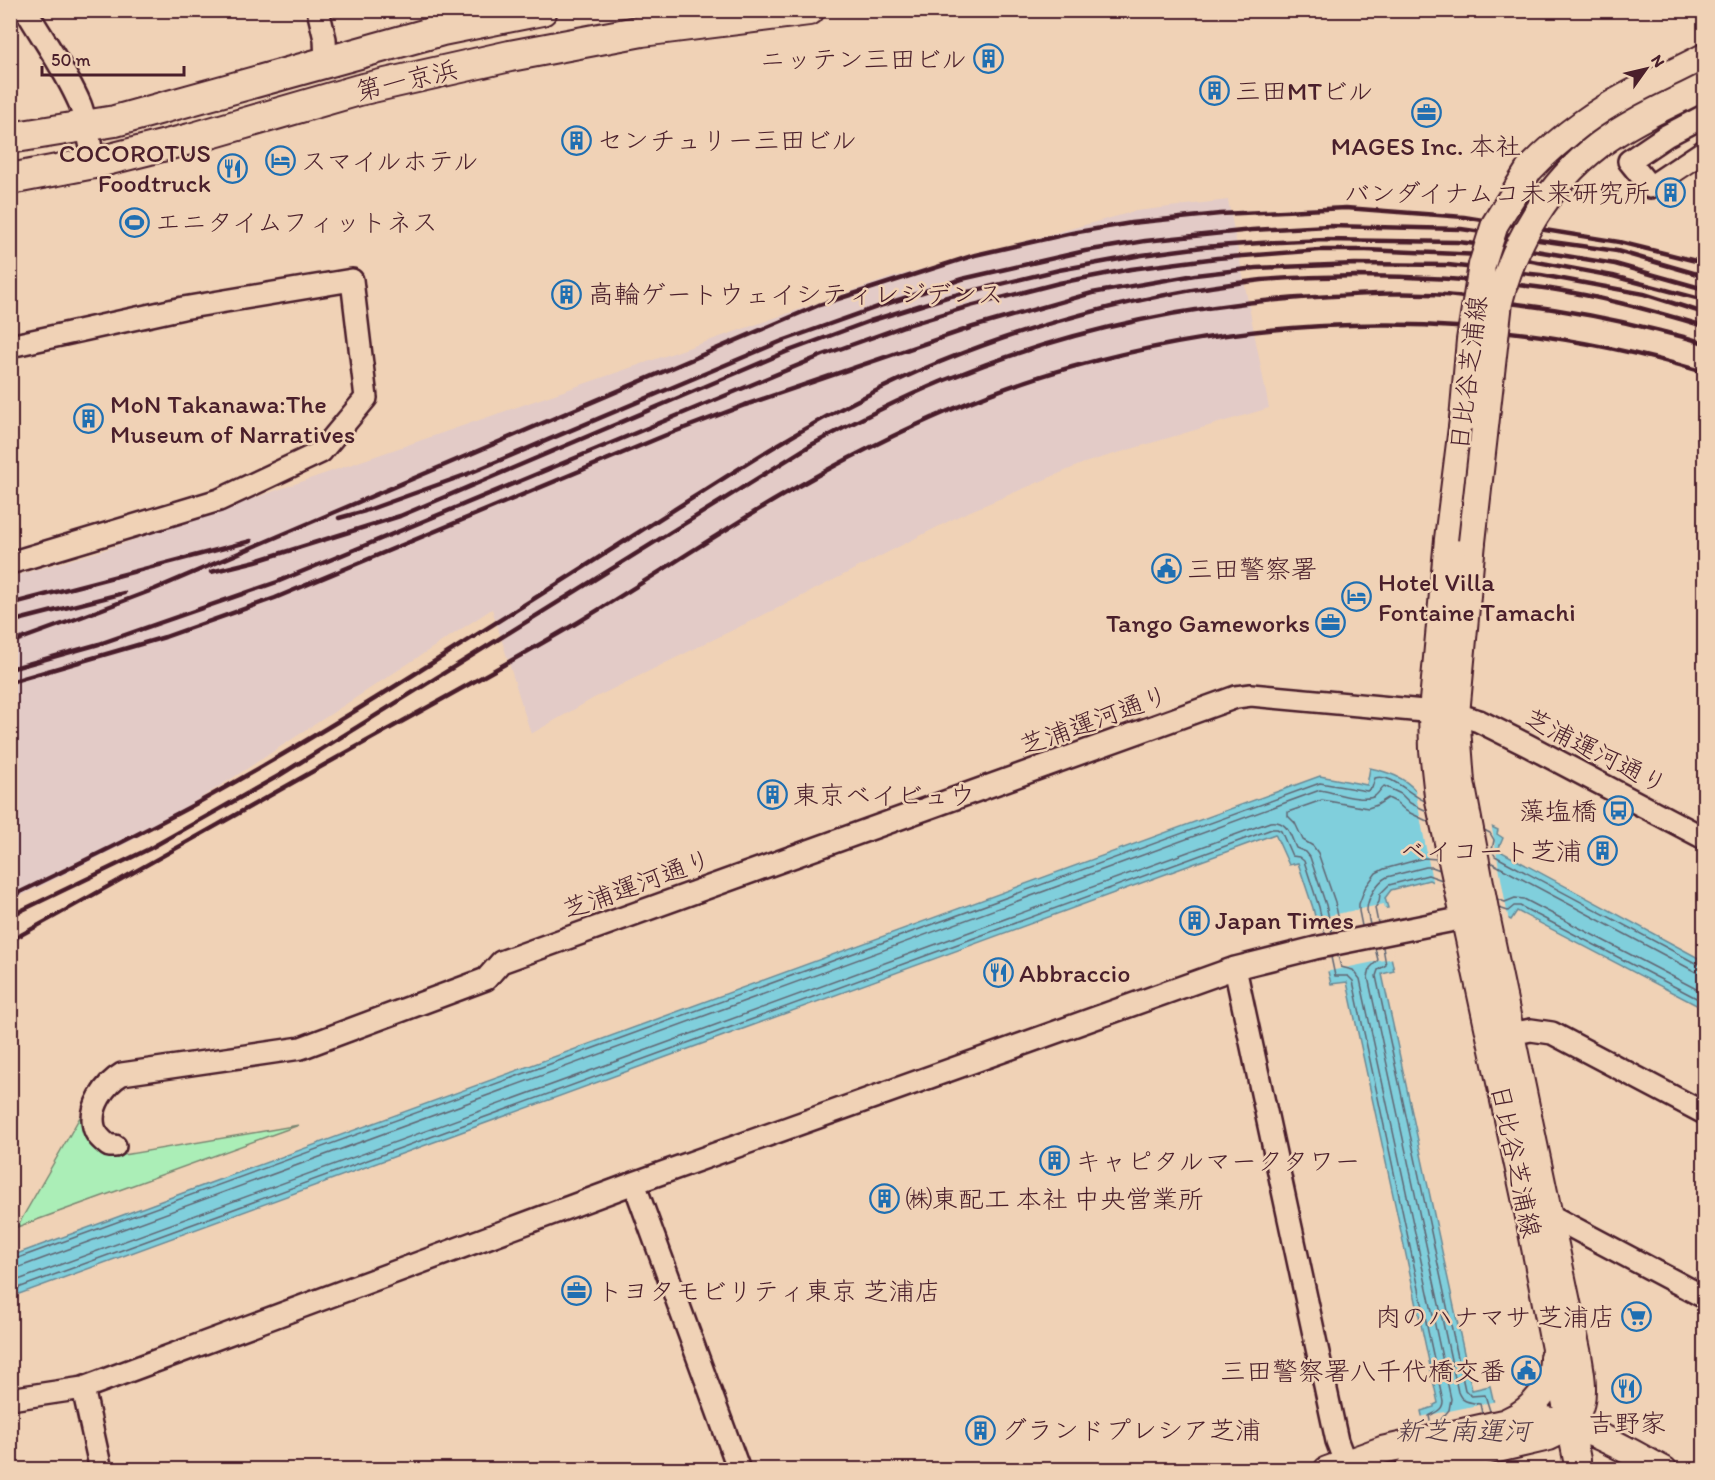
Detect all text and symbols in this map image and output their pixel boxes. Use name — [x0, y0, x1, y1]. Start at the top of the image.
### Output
scale bar — [42, 39, 184, 77]
north arrow — [1616, 39, 1676, 99]
place label: ニッテン三田ビル — [760, 43, 967, 75]
building icon: ニッテン三田ビル — [972, 43, 1004, 75]
text: 50 m — [51, 49, 91, 71]
text: N — [1647, 51, 1669, 71]
street label: 第一京浜 — [353, 53, 461, 107]
building icon: 三田MTビル — [1198, 75, 1230, 107]
place label: 三田MTビル — [1235, 75, 1374, 107]
office icon: MAGES Inc. 本社 — [1410, 96, 1442, 128]
building icon: センチュリー三田ビル — [560, 124, 592, 156]
place label: センチュリー三田ビル — [597, 124, 857, 156]
place label: MAGES Inc. 本社 — [1331, 130, 1521, 162]
place label: COCOROTUS Foodtruck — [59, 137, 211, 199]
hotel icon: スマイルホテル — [264, 145, 296, 177]
place label: スマイルホテル — [301, 145, 479, 177]
restaurant icon: COCOROTUS Foodtruck — [216, 152, 248, 184]
place label: バンダイナムコ未来研究所 — [1344, 177, 1650, 209]
building icon: バンダイナムコ未来研究所 — [1655, 177, 1687, 209]
sports icon: エニタイムフィットネス — [118, 206, 150, 238]
place label: エニタイムフィットネス — [155, 206, 438, 238]
building icon: 高輪ゲートウェイシティレジデンス — [551, 278, 583, 310]
place label: 高輪ゲートウェイシティレジデンス — [588, 278, 1003, 310]
street label: 日比谷芝浦線 — [1443, 294, 1493, 452]
place label: MoN Takanawa:The Museum of Narratives — [110, 388, 355, 450]
building icon: MoN Takanawa:The Museum of Narratives — [73, 403, 105, 435]
public building icon: 三田警察署 — [1150, 553, 1182, 585]
place label: 三田警察署 — [1187, 553, 1317, 585]
place label: Hotel Villa Fontaine Tamachi — [1378, 566, 1576, 628]
hotel icon: Hotel Villa Fontaine Tamachi — [1341, 581, 1373, 613]
place label: Tango Gameworks — [1106, 607, 1310, 639]
office icon: Tango Gameworks — [1315, 607, 1347, 639]
street label: 芝浦運河通り — [1015, 678, 1173, 762]
street label: 芝浦運河通り — [1519, 701, 1673, 801]
building icon: 東京ベイビュウ — [756, 779, 788, 811]
place label: 東京ベイビュウ — [793, 779, 975, 811]
place label: 藻塩橋 — [1519, 795, 1597, 827]
bus stop icon: 藻塩橋 — [1602, 795, 1634, 827]
place label: ベイコート芝浦 — [1400, 835, 1582, 867]
building icon: ベイコート芝浦 — [1587, 835, 1619, 867]
street label: 芝浦運河通り — [558, 842, 716, 926]
building icon: Japan Times — [1178, 904, 1210, 936]
place label: Japan Times — [1215, 904, 1354, 936]
restaurant icon: Abbraccio — [982, 957, 1014, 989]
place label: Abbraccio — [1019, 957, 1130, 989]
street label: 日比谷芝浦線 — [1484, 1081, 1548, 1241]
building icon: キャピタルマークタワー — [1038, 1145, 1070, 1177]
place label: キャピタルマークタワー — [1075, 1145, 1360, 1177]
building icon: ㈱東配工 本社 中央営業所 — [869, 1183, 901, 1215]
place label: ㈱東配工 本社 中央営業所 — [906, 1183, 1204, 1215]
office icon: トヨタモビリティ東京 芝浦店 — [560, 1275, 592, 1307]
place label: トヨタモビリティ東京 芝浦店 — [597, 1275, 941, 1307]
place label: 肉のハナマサ 芝浦店 — [1375, 1301, 1615, 1333]
supermarket icon: 肉のハナマサ 芝浦店 — [1620, 1301, 1652, 1333]
place label: 三田警察署八千代橋交番 — [1220, 1355, 1506, 1387]
public building icon: 三田警察署八千代橋交番 — [1511, 1355, 1543, 1387]
restaurant icon: 吉野家 — [1611, 1373, 1643, 1405]
place label: 吉野家 — [1588, 1407, 1666, 1439]
building icon: グランドプレシア芝浦 — [964, 1414, 996, 1446]
place label: グランドプレシア芝浦 — [1001, 1414, 1261, 1446]
water label: 新芝南運河 — [1396, 1414, 1534, 1447]

